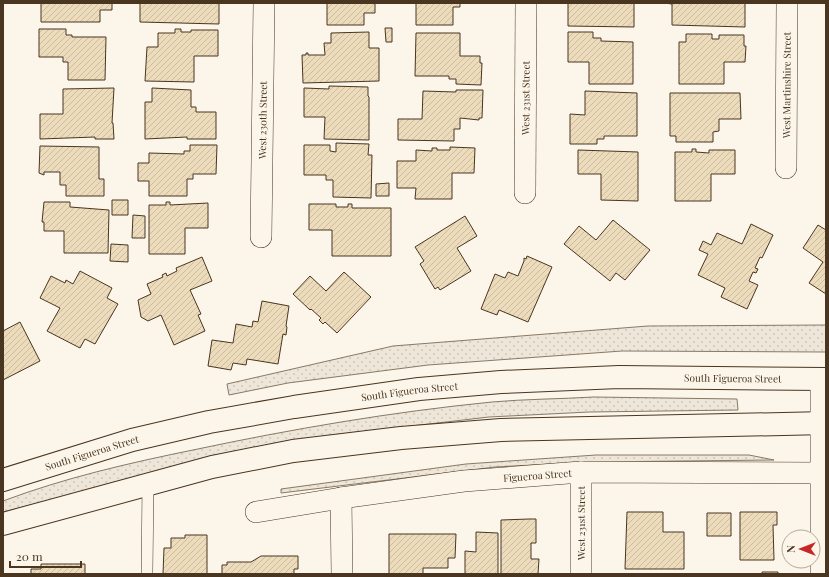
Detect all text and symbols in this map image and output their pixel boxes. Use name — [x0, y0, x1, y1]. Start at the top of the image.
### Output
street label: West Martinshire Street — [779, 31, 794, 139]
street label: West 231st Street — [518, 60, 533, 136]
street label: West 230th Street — [255, 81, 270, 160]
street label: South Figueroa Street — [684, 371, 782, 386]
street label: South Figueroa Street — [360, 379, 459, 404]
street label: South Figueroa Street — [43, 432, 141, 474]
street label: Figueroa Street — [503, 466, 573, 485]
street label: West 231st Street — [574, 486, 588, 561]
north arrow — [781, 529, 821, 569]
scale bar — [10, 543, 81, 569]
text: N — [783, 545, 798, 553]
text: 20 m — [16, 548, 43, 564]

